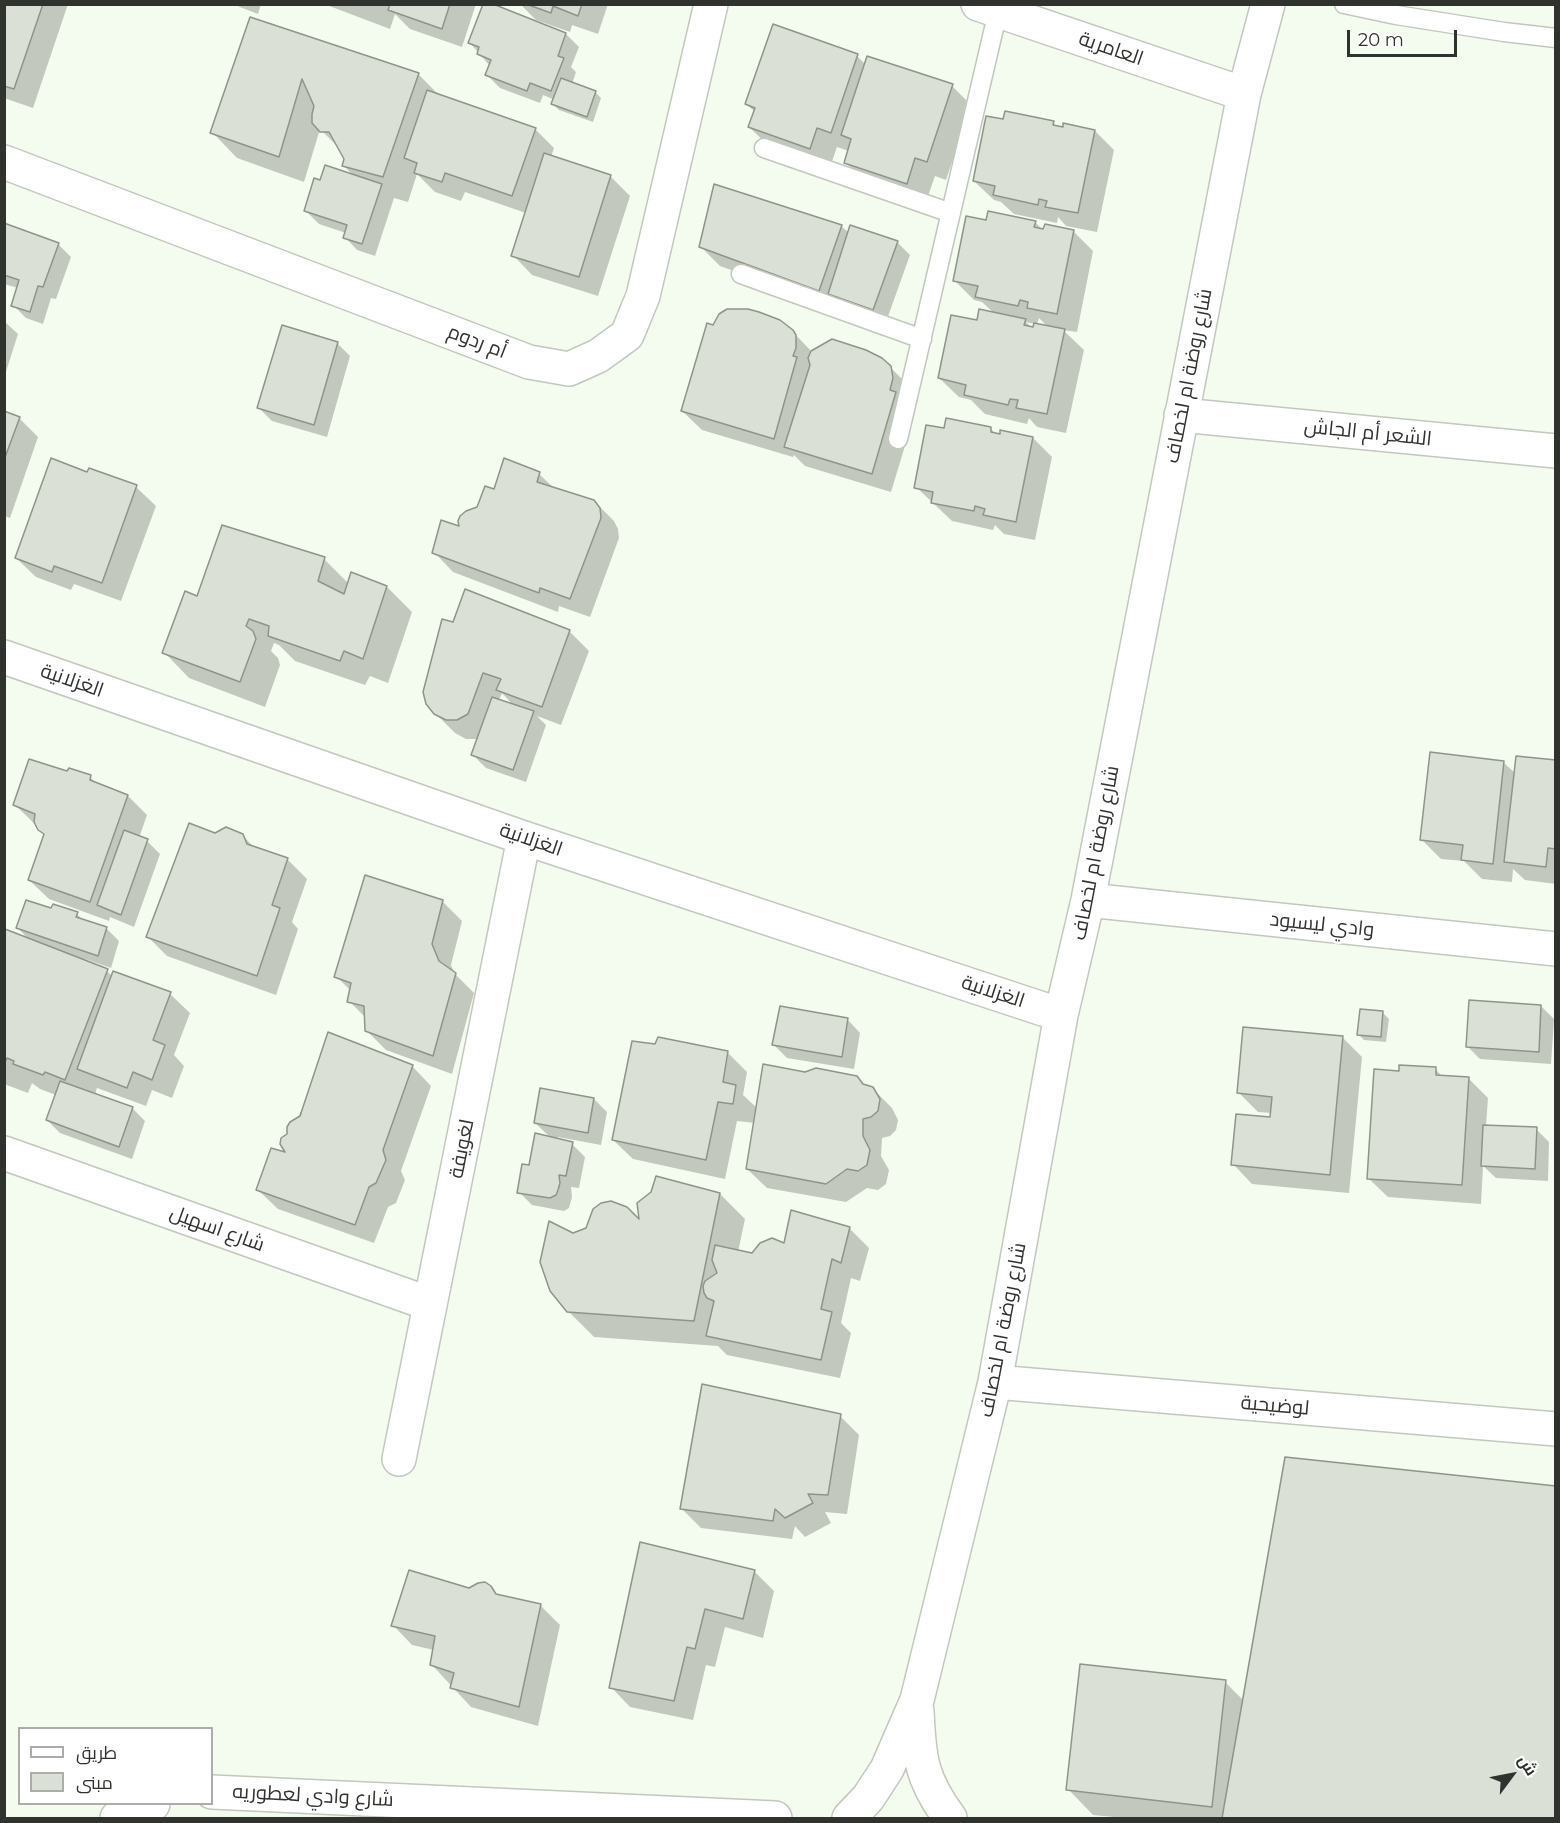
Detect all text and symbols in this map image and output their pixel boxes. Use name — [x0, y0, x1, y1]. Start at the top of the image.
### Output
scale bar — [1350, 18, 1460, 56]
street label: العامرية — [1075, 27, 1147, 71]
text: 20 m — [1358, 29, 1404, 51]
street label: شارع روضة ام لخصاف — [1160, 287, 1218, 465]
street label: أم ردوم — [444, 320, 510, 364]
street label: الشعر أم الجاش — [1303, 414, 1433, 452]
street label: الغزلانية — [37, 659, 107, 703]
street label: شارع روضة ام لخصاف — [1067, 764, 1125, 942]
street label: الغزلانية — [496, 818, 566, 862]
street label: وادي ليسيود — [1269, 908, 1375, 942]
street label: الغزلانية — [958, 971, 1028, 1013]
street label: لغويفة — [445, 1118, 479, 1180]
street label: شارع اسهيل — [166, 1201, 268, 1257]
street label: شارع روضة ام لخصاف — [974, 1241, 1032, 1419]
street label: لوضيحية — [1240, 1391, 1310, 1421]
legend — [18, 1727, 213, 1805]
text: طريق — [76, 1742, 117, 1764]
north arrow — [1482, 1745, 1542, 1805]
text: ش — [1514, 1751, 1541, 1779]
text: مبنى — [76, 1772, 113, 1794]
street label: شارع وادي لعطوريه — [232, 1780, 394, 1812]

